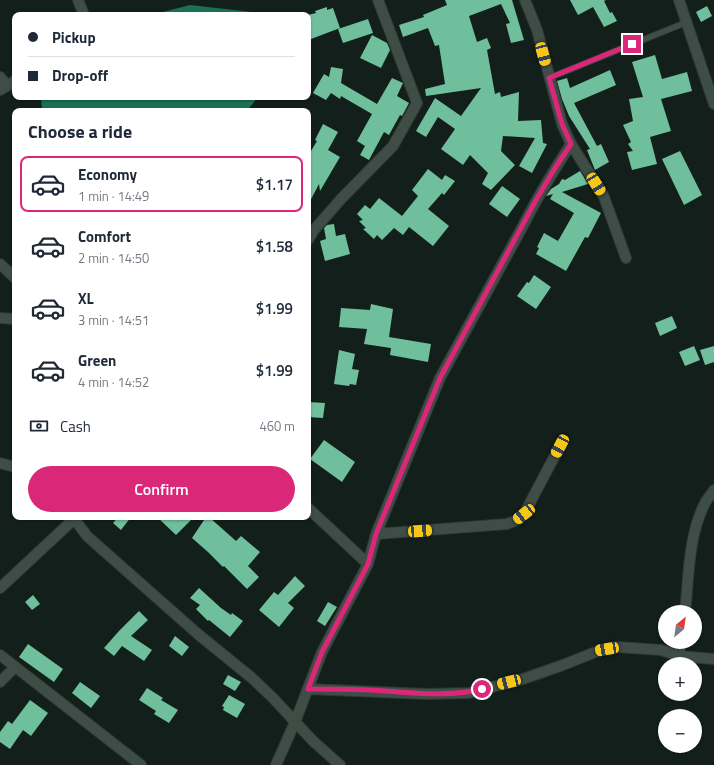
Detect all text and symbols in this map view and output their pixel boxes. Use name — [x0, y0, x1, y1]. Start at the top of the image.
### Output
text: Pickup — [52, 26, 96, 49]
route end — [623, 35, 641, 53]
car — [534, 41, 552, 67]
text: Drop-off — [52, 64, 108, 87]
text: Choose a ride — [28, 118, 132, 145]
text: Economy — [78, 163, 137, 186]
icon: car — [30, 166, 66, 202]
car — [585, 171, 607, 197]
text: $1.17 — [256, 173, 293, 196]
text: 1 min · 14:49 — [78, 186, 149, 206]
text: Comfort — [78, 225, 131, 248]
icon: car — [30, 228, 66, 264]
text: $1.58 — [256, 235, 293, 258]
text: 2 min · 14:50 — [78, 248, 149, 268]
text: XL — [78, 287, 94, 310]
icon: car — [30, 290, 66, 326]
text: $1.99 — [256, 297, 293, 320]
text: 3 min · 14:51 — [78, 310, 149, 330]
text: Green — [78, 349, 116, 372]
icon: car — [30, 352, 66, 388]
text: $1.99 — [256, 359, 293, 382]
text: 4 min · 14:52 — [78, 372, 149, 392]
icon: cash — [28, 415, 50, 437]
text: Cash — [60, 415, 91, 438]
text: 460 m — [259, 416, 295, 436]
car — [549, 433, 571, 459]
button: Confirm — [28, 466, 295, 512]
car — [511, 502, 537, 526]
car — [408, 524, 432, 538]
north arrow — [658, 605, 702, 649]
map controls — [658, 605, 702, 753]
car — [594, 641, 620, 657]
button: + — [658, 657, 702, 701]
car — [496, 673, 522, 691]
route start — [473, 680, 491, 698]
button: − — [658, 709, 702, 753]

